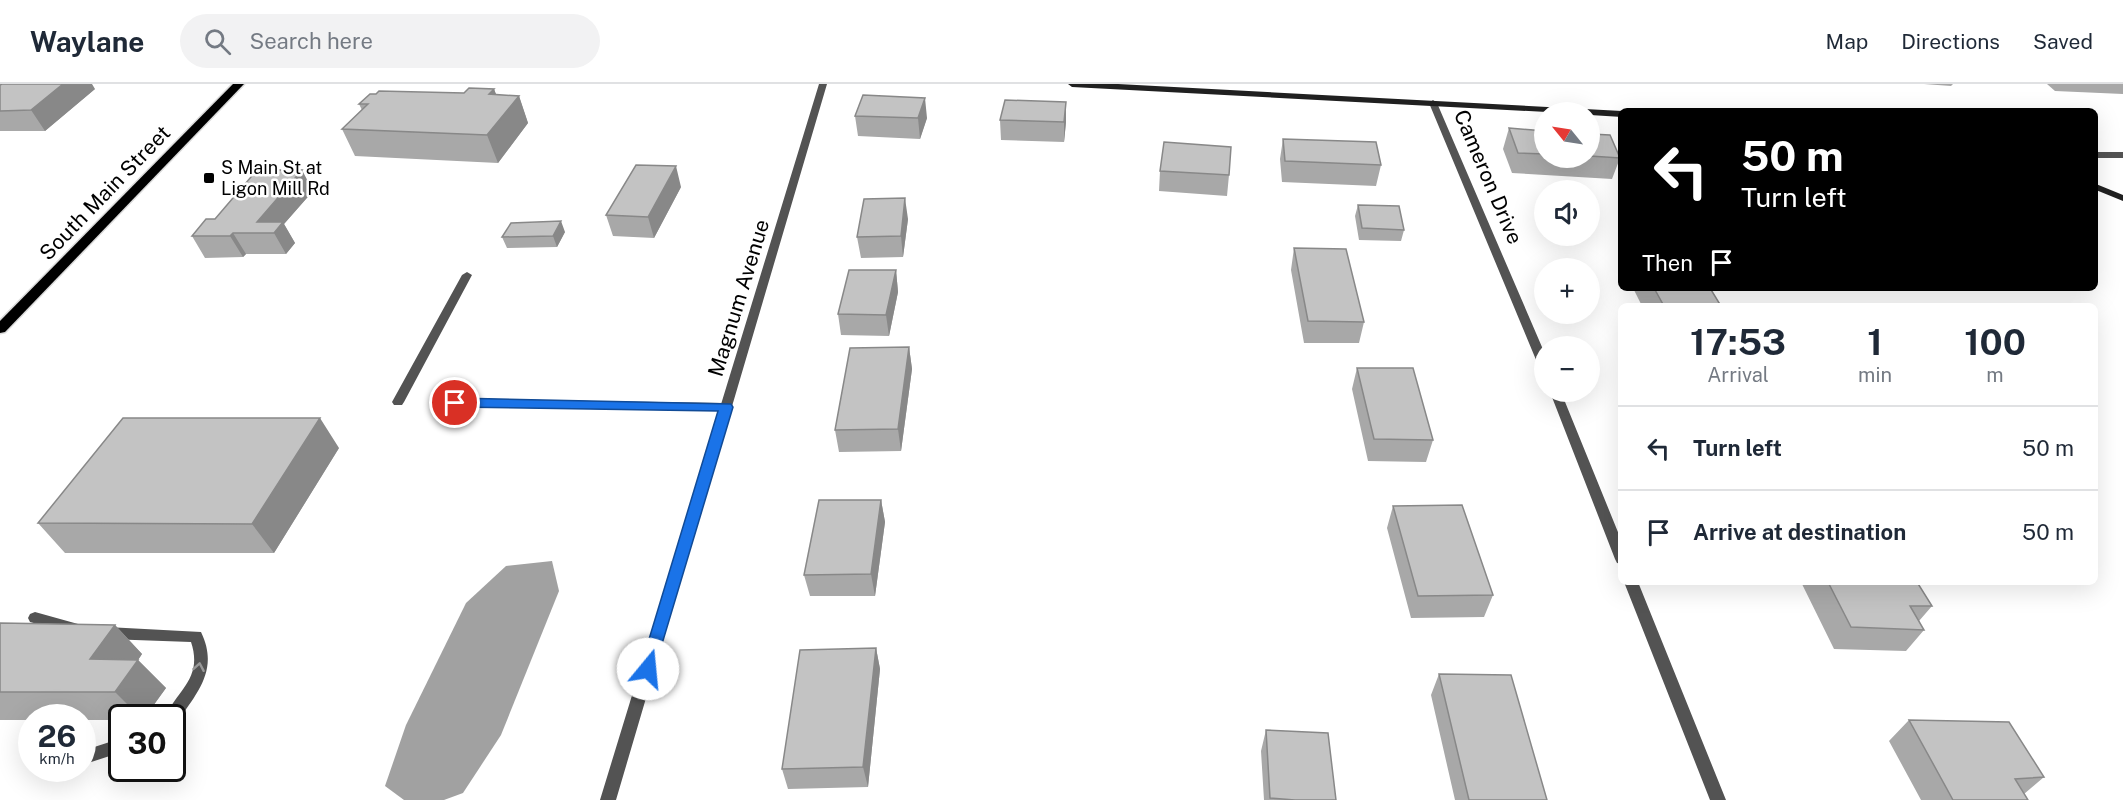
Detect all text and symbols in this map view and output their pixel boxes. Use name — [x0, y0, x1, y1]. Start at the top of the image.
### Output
search box — [180, 14, 600, 68]
text: Waylane — [30, 25, 144, 58]
icon: search — [201, 25, 234, 58]
text: Search here — [249, 28, 373, 54]
text: Map — [1826, 29, 1868, 54]
text: Directions — [1901, 29, 2000, 54]
text: Saved — [2033, 29, 2093, 54]
north arrow — [1534, 102, 1600, 168]
map controls — [1534, 102, 1600, 402]
street label: Cameron Drive — [1449, 106, 1528, 248]
street label: South Main Street — [34, 120, 175, 265]
text: 50 m — [1741, 131, 1844, 180]
icon: left — [1642, 132, 1720, 210]
place label: S Main St at Ligon Mill Rd — [221, 157, 330, 199]
marker: S Main St at Ligon Mill Rd — [202, 171, 216, 185]
button: sound — [1534, 180, 1600, 246]
text: Turn left — [1741, 181, 1847, 213]
street label: Magnum Avenue — [703, 216, 774, 379]
icon: arrive — [1705, 246, 1738, 279]
text: Then — [1642, 250, 1693, 276]
button: + — [1534, 258, 1600, 324]
text: 17:53 — [1690, 321, 1786, 363]
text: 1 — [1867, 321, 1883, 363]
text: 100 — [1964, 321, 2026, 363]
button: − — [1534, 336, 1600, 402]
text: Arrival — [1707, 363, 1769, 387]
text: min — [1858, 363, 1892, 387]
text: m — [1986, 363, 2004, 387]
pin — [429, 377, 480, 428]
icon: arrive — [438, 386, 471, 419]
icon: left — [1642, 432, 1675, 465]
text: Turn left — [1693, 435, 1782, 461]
text: 50 m — [2022, 435, 2074, 461]
icon: arrive — [1642, 516, 1675, 549]
text: Arrive at destination — [1693, 519, 1906, 545]
text: 50 m — [2022, 519, 2074, 545]
position arrow — [616, 637, 680, 701]
one-way arrow — [192, 662, 205, 672]
speed limit sign: 30 — [108, 704, 186, 782]
text: 26 — [38, 718, 76, 754]
text: km/h — [39, 750, 75, 767]

